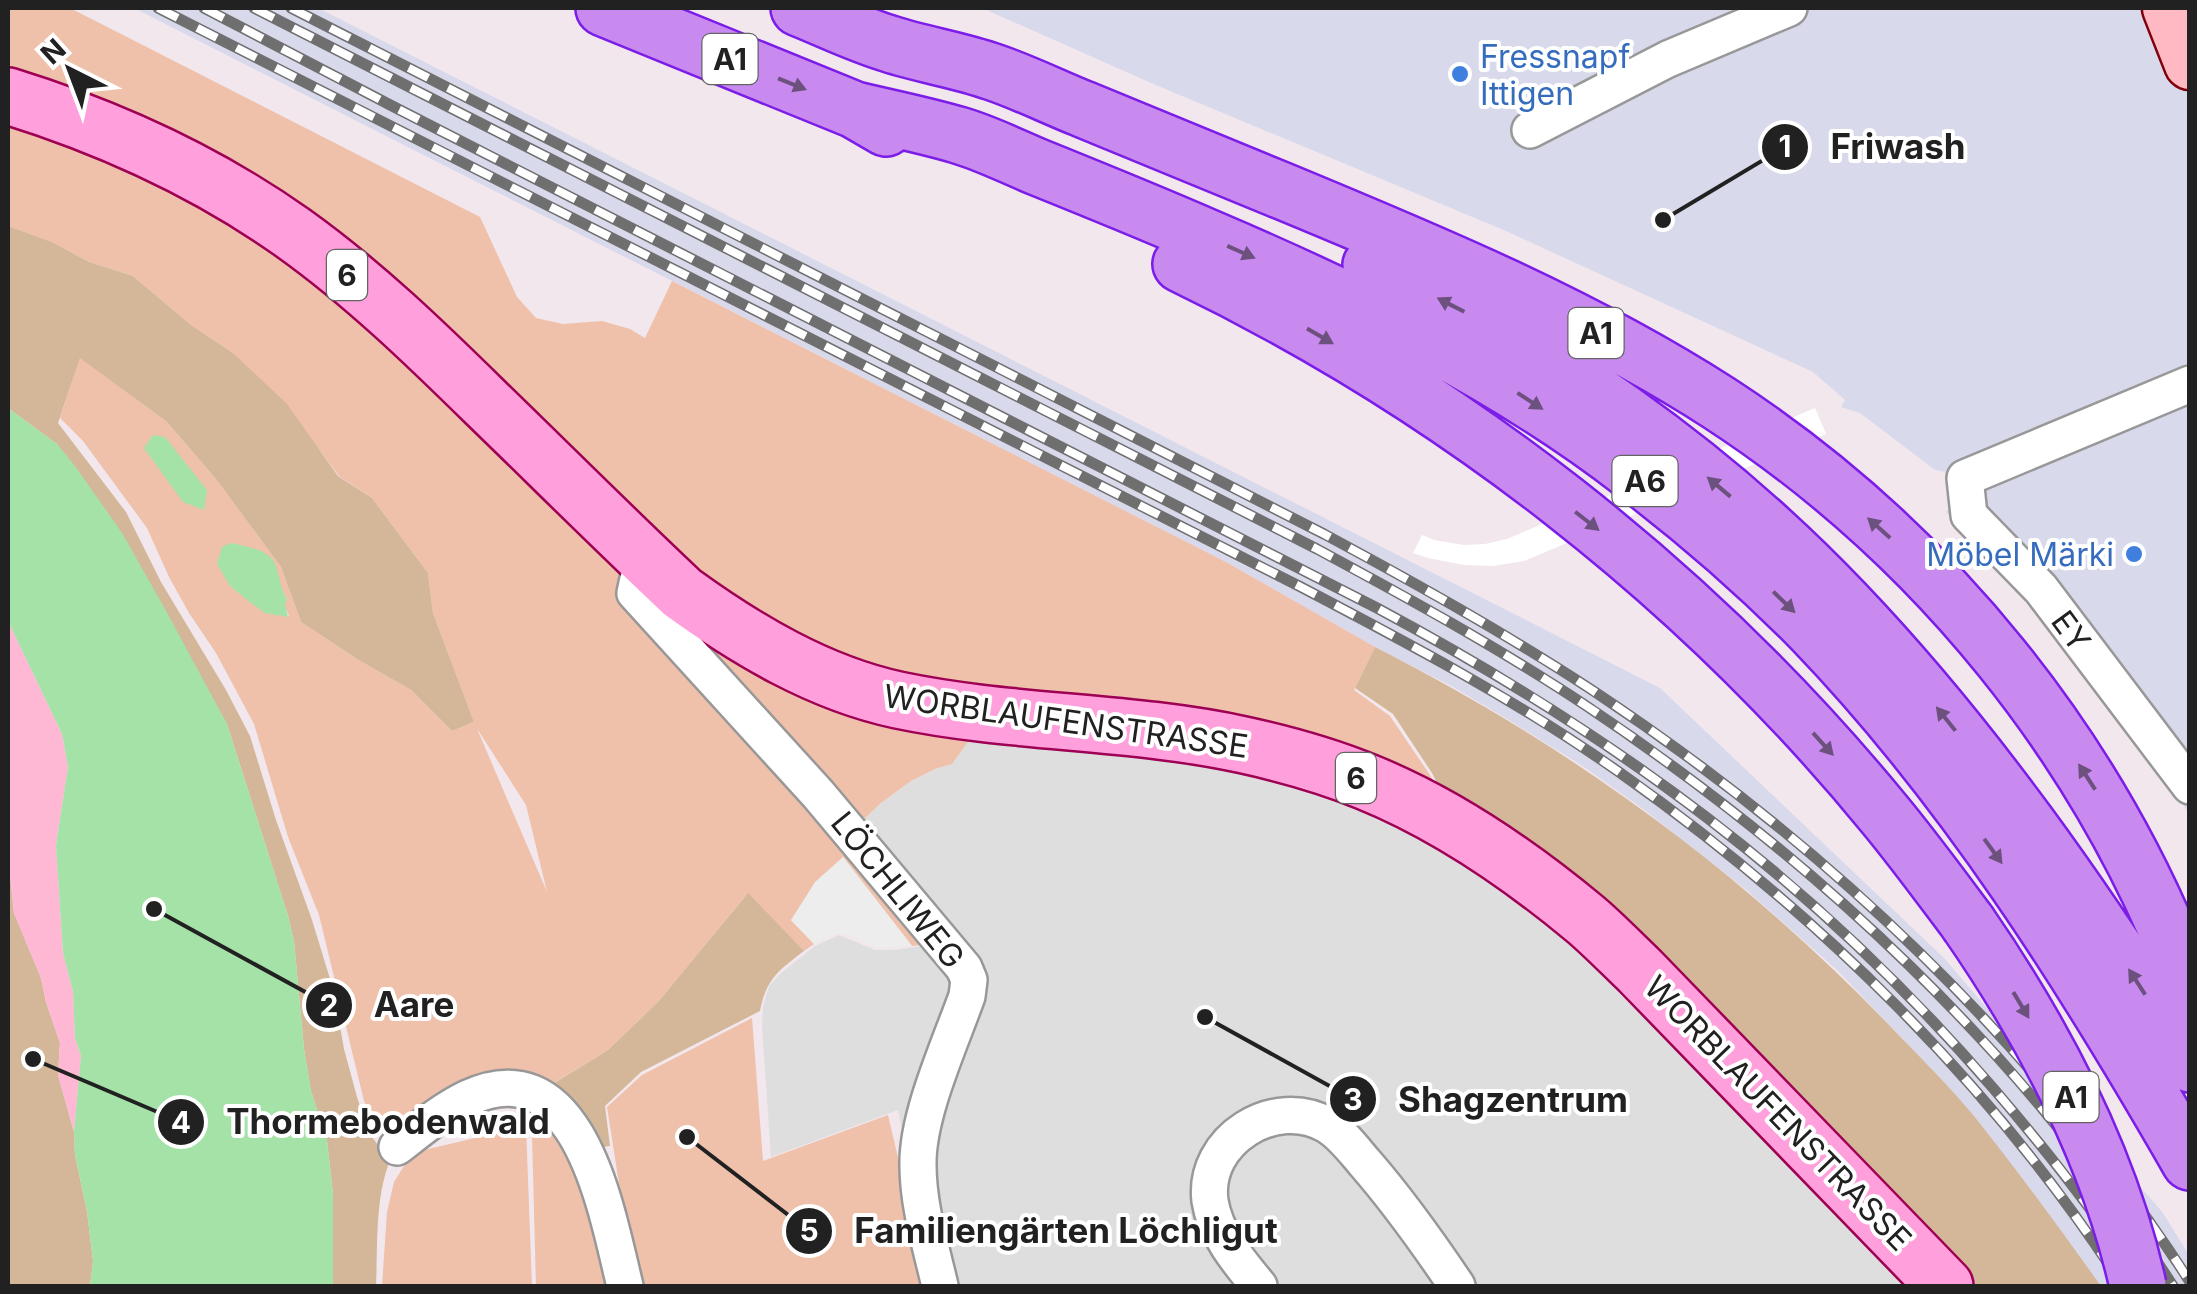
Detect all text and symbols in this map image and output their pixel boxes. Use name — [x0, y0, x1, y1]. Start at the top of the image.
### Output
north arrow — [20, 20, 120, 120]
text: N — [34, 32, 73, 71]
road number: A1 — [702, 34, 758, 84]
place label: Fressnapf Ittigen — [1480, 37, 1630, 113]
marker: Fressnapf Ittigen — [1449, 63, 1471, 85]
one-way arrow — [777, 76, 807, 92]
callout: Friwash — [1760, 114, 1985, 179]
text: Friwash — [1830, 125, 1966, 167]
text: 1 — [1779, 128, 1791, 164]
one-way arrow — [1226, 244, 1256, 260]
road number: 6 — [327, 250, 367, 300]
one-way arrow — [1436, 297, 1465, 314]
road number: A1 — [1568, 308, 1624, 358]
one-way arrow — [1305, 328, 1334, 345]
one-way arrow — [1516, 392, 1543, 410]
road number: A6 — [1612, 456, 1678, 506]
one-way arrow — [1707, 477, 1732, 498]
one-way arrow — [1574, 510, 1600, 530]
one-way arrow — [1867, 518, 1892, 540]
place label: Möbel Märki — [1926, 535, 2114, 574]
marker: Möbel Märki — [2123, 543, 2145, 565]
one-way arrow — [1771, 590, 1795, 614]
street label: EY — [2043, 603, 2099, 659]
street label: WORBLAUFENSTRASSE — [881, 676, 1251, 766]
one-way arrow — [1936, 706, 1957, 731]
one-way arrow — [1811, 731, 1834, 755]
road number: 6 — [1336, 753, 1376, 803]
one-way arrow — [2078, 764, 2096, 791]
street label: LÖCHLIWEG — [823, 804, 973, 976]
one-way arrow — [1983, 837, 2002, 864]
street label: WORBLAUFENSTRASSE — [1636, 967, 1920, 1259]
one-way arrow — [2128, 968, 2146, 996]
callout: Aare — [304, 973, 475, 1038]
text: Aare — [374, 983, 454, 1025]
text: 2 — [320, 987, 338, 1023]
one-way arrow — [2012, 991, 2029, 1019]
callout: Shagzentrum — [1328, 1067, 1648, 1132]
road number: A1 — [2044, 1072, 2098, 1122]
text: Shagzentrum — [1398, 1078, 1628, 1120]
text: 3 — [1343, 1081, 1363, 1117]
callout: Thormebodenwald — [156, 1090, 570, 1155]
text: Thormebodenwald — [226, 1100, 550, 1142]
text: 4 — [171, 1104, 191, 1140]
callout: Familiengärten Löchligut — [784, 1198, 1297, 1263]
text: Familiengärten Löchligut — [854, 1209, 1278, 1251]
text: 5 — [799, 1212, 819, 1248]

